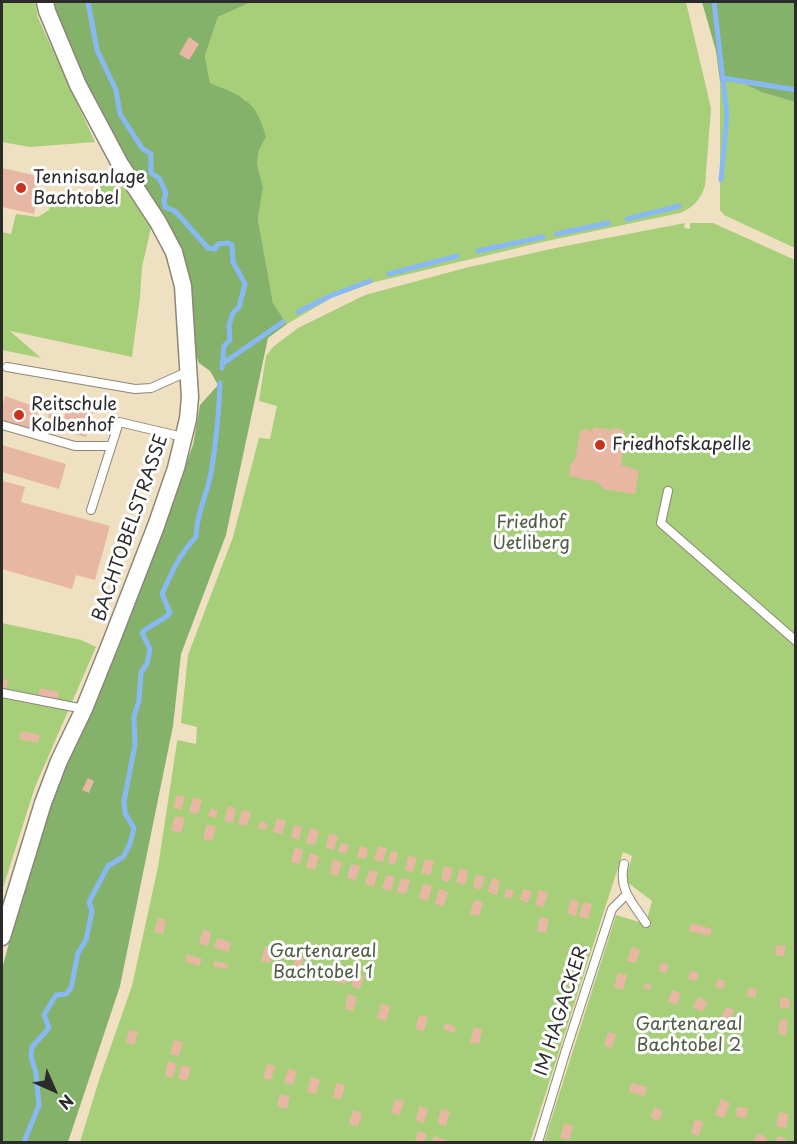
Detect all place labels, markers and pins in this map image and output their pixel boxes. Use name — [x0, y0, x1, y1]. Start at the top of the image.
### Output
place label: Tennisanlage Bachtobel — [33, 167, 145, 210]
marker: Tennisanlage Bachtobel — [14, 181, 28, 195]
place label: Reitschule Kolbenhof — [31, 394, 117, 436]
marker: Reitschule Kolbenhof — [12, 408, 26, 422]
place label: Friedhofskapelle — [612, 434, 751, 456]
marker: Friedhofskapelle — [593, 438, 607, 452]

